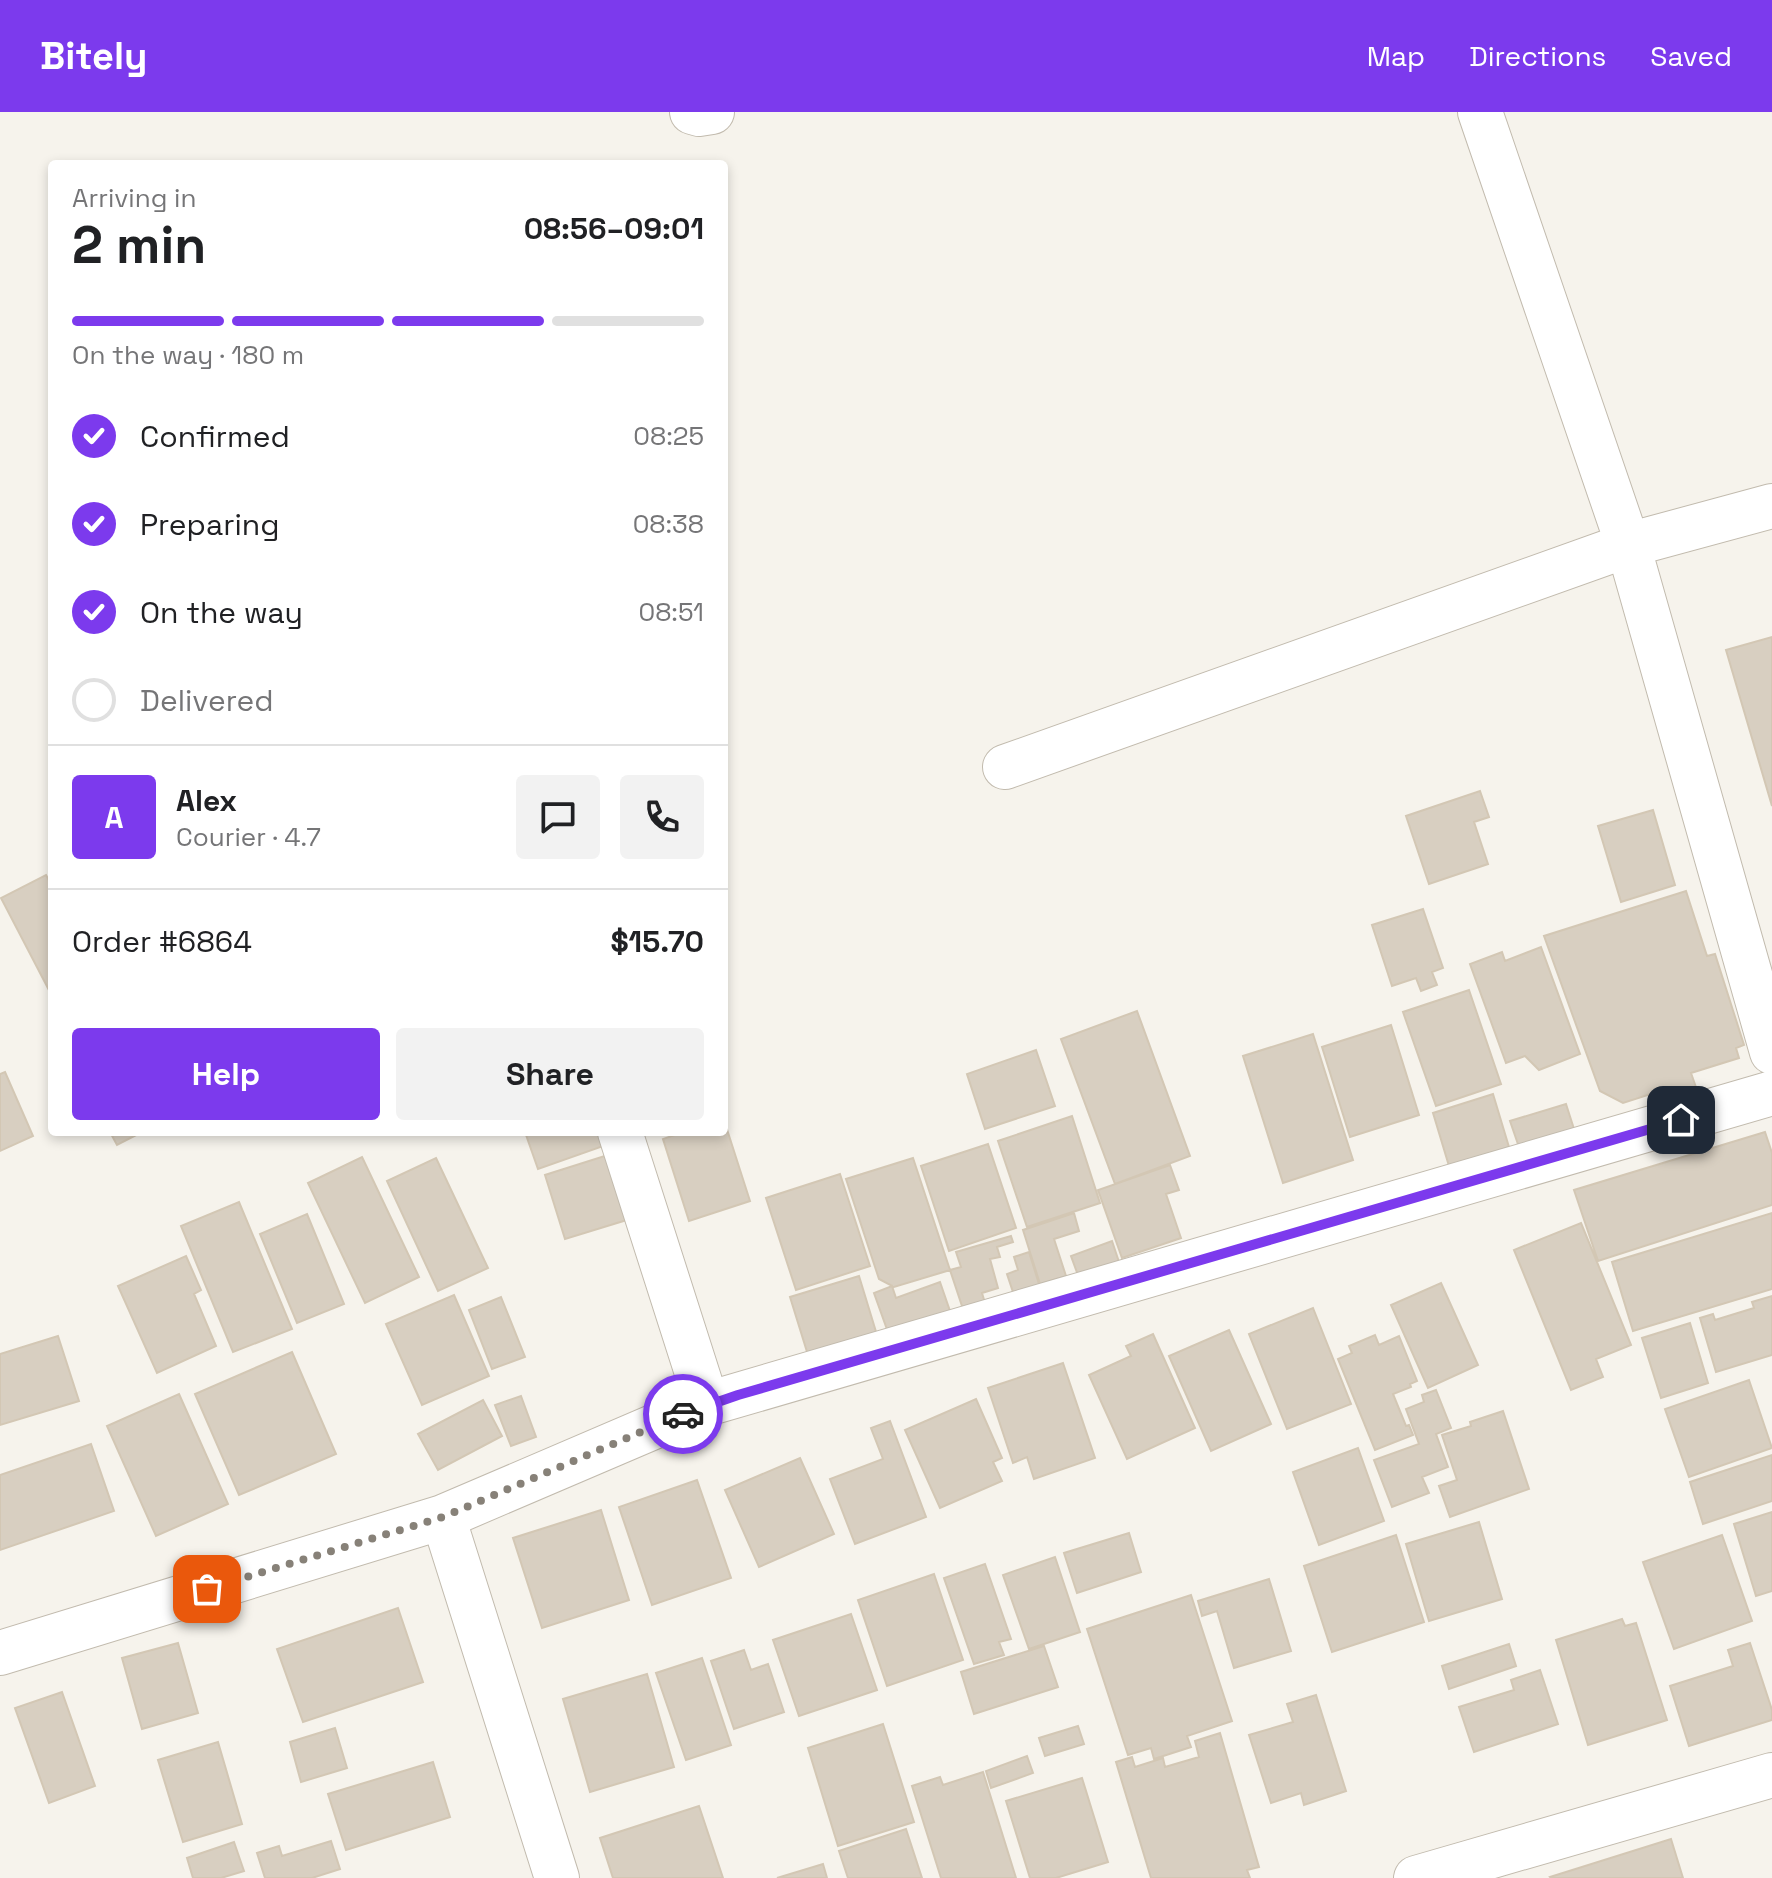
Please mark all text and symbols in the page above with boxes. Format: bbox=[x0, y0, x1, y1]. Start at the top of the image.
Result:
text: Bitely bbox=[40, 32, 147, 80]
text: Map bbox=[1367, 38, 1425, 74]
text: Directions bbox=[1469, 38, 1606, 74]
text: Saved bbox=[1650, 38, 1732, 74]
text: Arriving in bbox=[72, 181, 196, 215]
text: 08:56–09:01 bbox=[524, 209, 704, 248]
text: 2 min bbox=[72, 212, 206, 278]
text: On the way · 180 m bbox=[72, 338, 304, 372]
icon: check bbox=[72, 414, 116, 458]
text: Confirmed bbox=[140, 417, 290, 456]
text: 08:25 bbox=[633, 419, 704, 453]
icon: check bbox=[72, 502, 116, 546]
text: Preparing bbox=[140, 505, 279, 544]
text: 08:38 bbox=[633, 507, 704, 541]
icon: check bbox=[72, 590, 116, 634]
text: On the way bbox=[140, 593, 303, 632]
text: 08:51 bbox=[638, 595, 704, 629]
text: Delivered bbox=[140, 681, 274, 720]
button: chat bbox=[516, 775, 600, 859]
button: phone bbox=[620, 775, 704, 859]
text: Alex bbox=[176, 781, 237, 820]
text: A bbox=[104, 798, 124, 837]
text: Courier · 4.7 bbox=[176, 820, 321, 854]
text: Order #6864 bbox=[72, 922, 252, 961]
text: $15.70 bbox=[610, 922, 704, 961]
button: Help bbox=[72, 1028, 380, 1120]
button: Share bbox=[396, 1028, 704, 1120]
pin bbox=[1647, 1086, 1715, 1154]
icon: home bbox=[1659, 1098, 1703, 1142]
courier bbox=[643, 1374, 723, 1454]
icon: car bbox=[661, 1392, 705, 1436]
pin bbox=[173, 1555, 241, 1623]
icon: bag bbox=[185, 1567, 229, 1611]

